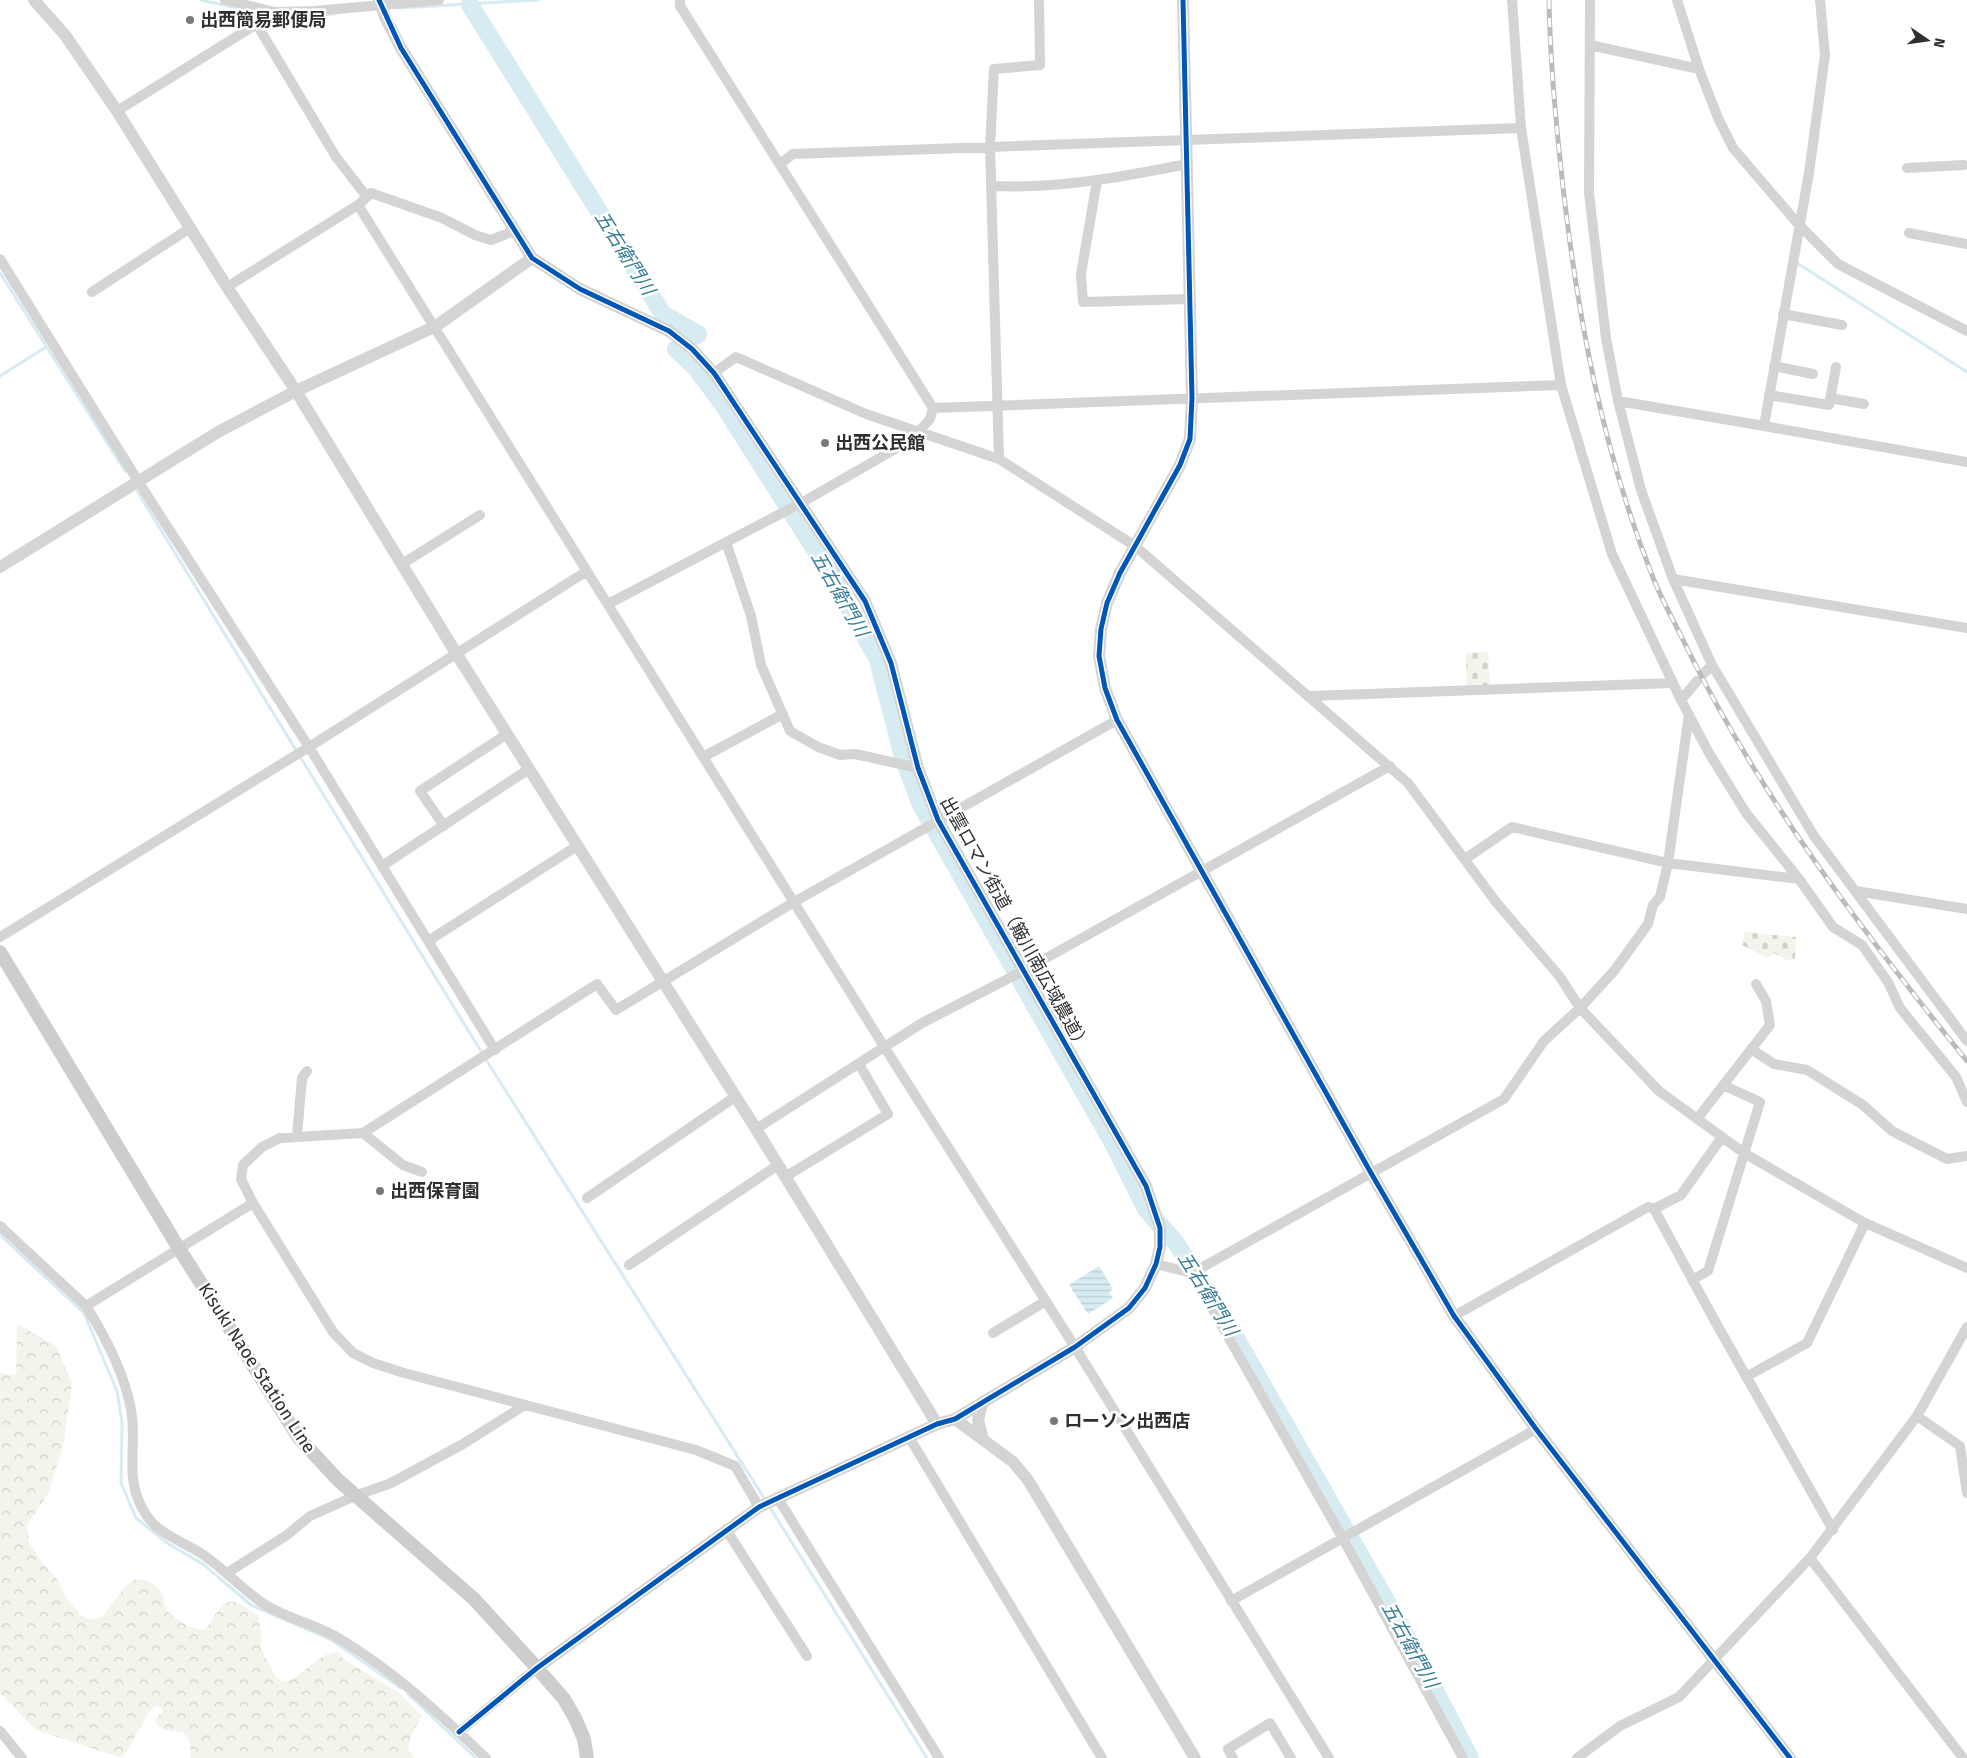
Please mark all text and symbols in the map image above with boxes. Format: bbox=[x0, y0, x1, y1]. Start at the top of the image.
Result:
place label: 出西簡易郵便局 bbox=[200, 9, 326, 31]
marker: 出西簡易郵便局 bbox=[184, 14, 196, 26]
north arrow bbox=[1902, 15, 1952, 65]
text: N bbox=[1930, 36, 1949, 49]
water label: 五右衛門川 bbox=[590, 207, 661, 301]
place label: 出西公民館 bbox=[835, 432, 925, 454]
marker: 出西公民館 bbox=[819, 437, 831, 449]
water label: 五右衛門川 bbox=[806, 547, 875, 643]
street label: 出雲ロマン街道（簸川南広域農道） bbox=[936, 793, 1094, 1055]
place label: 出西保育園 bbox=[390, 1180, 480, 1202]
marker: 出西保育園 bbox=[374, 1185, 386, 1197]
water label: 五右衛門川 bbox=[1173, 1248, 1244, 1342]
street label: Kisuki Naoe Station Line bbox=[194, 1279, 320, 1457]
place label: ローソン出西店 bbox=[1064, 1410, 1190, 1432]
marker: ローソン出西店 bbox=[1048, 1415, 1060, 1427]
water label: 五右衛門川 bbox=[1377, 1598, 1444, 1694]

